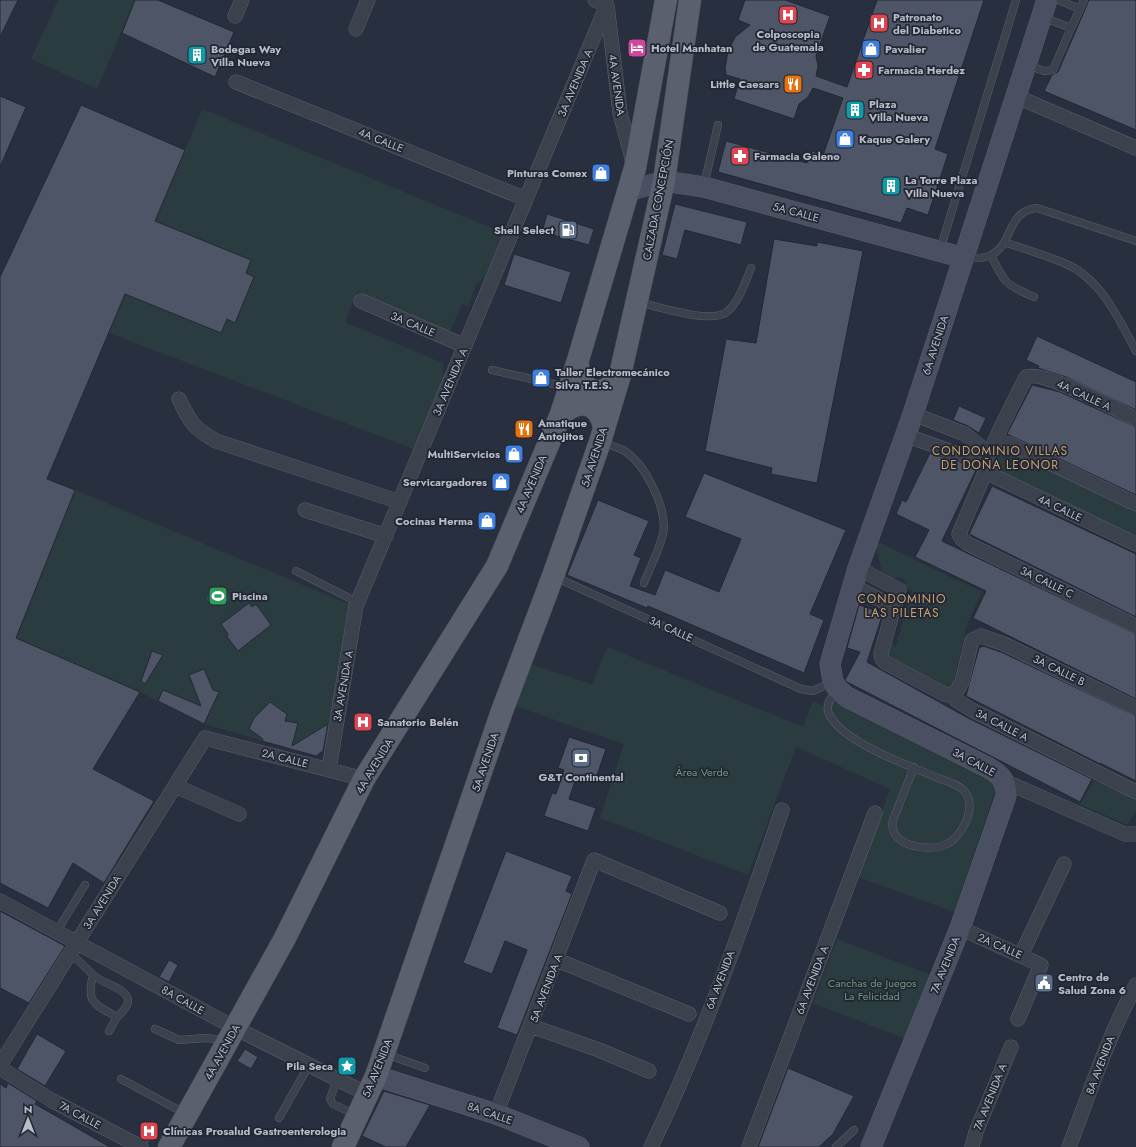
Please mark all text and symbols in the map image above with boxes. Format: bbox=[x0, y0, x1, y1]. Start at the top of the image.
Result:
hospital icon: Colposcopia de Guatemala bbox=[777, 4, 799, 26]
place label: Patronato del Diabetico bbox=[893, 9, 961, 38]
hospital icon: Patronato del Diabetico bbox=[868, 12, 890, 34]
place label: Colposcopia de Guatemala bbox=[752, 26, 824, 55]
hotel icon: Hotel Manhatan bbox=[626, 37, 648, 59]
shop icon: Pavalier bbox=[860, 38, 882, 60]
place label: Hotel Manhatan bbox=[651, 40, 732, 56]
place label: Bodegas Way Villa Nueva bbox=[210, 41, 281, 70]
place label: Pavalier bbox=[885, 41, 926, 57]
building icon: Bodegas Way Villa Nueva bbox=[186, 44, 208, 66]
street label: 3A AVENIDA A bbox=[554, 46, 597, 119]
street label: 4A AVENIDA bbox=[605, 53, 629, 118]
pharmacy icon: Farmacia Herdez bbox=[853, 59, 875, 81]
place label: Farmacia Herdez bbox=[878, 62, 965, 78]
restaurant icon: Little Caesars bbox=[782, 73, 804, 95]
place label: Little Caesars bbox=[710, 76, 779, 92]
place label: Plaza Villa Nueva bbox=[868, 96, 928, 125]
building icon: Plaza Villa Nueva bbox=[844, 99, 866, 121]
street label: 4A CALLE bbox=[356, 124, 406, 156]
shop icon: Kaque Galery bbox=[834, 128, 856, 150]
place label: Kaque Galery bbox=[859, 131, 930, 147]
street label: CALZADA CONCEPCIÓN bbox=[638, 138, 678, 262]
pharmacy icon: Farmacia Galeno bbox=[729, 145, 751, 167]
place label: Farmacia Galeno bbox=[754, 148, 840, 164]
shop icon: Pinturas Comex bbox=[590, 162, 612, 184]
place label: Pinturas Comex bbox=[507, 165, 587, 181]
place label: La Torre Plaza Villa Nueva bbox=[904, 172, 978, 201]
building icon: La Torre Plaza Villa Nueva bbox=[880, 175, 902, 197]
street label: 5A CALLE bbox=[771, 198, 821, 226]
fuel station icon: Shell Select bbox=[557, 219, 579, 241]
place label: Shell Select bbox=[494, 222, 554, 238]
street label: 3A CALLE bbox=[388, 307, 438, 341]
street label: 6A AVENIDA bbox=[918, 312, 952, 377]
street label: 3A AVENIDA A bbox=[429, 345, 472, 418]
place label: Taller Electromecánico Silva T.E.S. bbox=[555, 364, 670, 393]
shop icon: Taller Electromecánico Silva T.E.S. bbox=[530, 367, 552, 389]
street label: 4A CALLE A bbox=[1054, 375, 1114, 415]
place label: Amatique Antojitos bbox=[537, 415, 587, 444]
restaurant icon: Amatique Antojitos bbox=[513, 418, 535, 440]
street label: 5A AVENIDA bbox=[577, 424, 611, 489]
district label: CONDOMINIO VILLAS DE DOÑA LEONOR bbox=[932, 442, 1068, 474]
shop icon: MultiServicios bbox=[503, 443, 525, 465]
place label: MultiServicios bbox=[428, 446, 500, 462]
street label: 4A AVENIDA bbox=[512, 452, 551, 516]
shop icon: Servicargadores bbox=[490, 471, 512, 493]
place label: Servicargadores bbox=[403, 474, 487, 490]
street label: 4A CALLE bbox=[1035, 490, 1085, 526]
shop icon: Cocinas Herma bbox=[476, 510, 498, 532]
place label: Cocinas Herma bbox=[395, 513, 473, 529]
street label: 3A CALLE C bbox=[1018, 562, 1076, 602]
sports icon: Piscina bbox=[207, 585, 229, 607]
place label: Piscina bbox=[232, 588, 268, 604]
district label: CONDOMINIO LAS PILETAS bbox=[857, 590, 947, 622]
street label: 3A CALLE bbox=[646, 612, 696, 646]
street label: 3A AVENIDA A bbox=[329, 648, 357, 723]
street label: 3A CALLE B bbox=[1030, 650, 1088, 690]
street label: 3A CALLE A bbox=[973, 705, 1032, 746]
hospital icon: Sanatorio Belén bbox=[352, 711, 374, 733]
place label: Sanatorio Belén bbox=[377, 714, 459, 730]
street label: 5A AVENIDA bbox=[467, 729, 503, 794]
street label: 4A AVENIDA bbox=[351, 735, 397, 797]
street label: 3A CALLE bbox=[950, 744, 998, 780]
street label: 2A CALLE bbox=[260, 745, 310, 771]
bank icon: G&T Continental bbox=[570, 747, 592, 769]
park label: Área Verde bbox=[676, 764, 729, 780]
place label: G&T Continental bbox=[538, 769, 624, 785]
street label: 3A AVENIDA bbox=[79, 871, 125, 932]
street label: 2A CALLE bbox=[975, 929, 1025, 963]
street label: 7A AVENIDA bbox=[926, 933, 964, 996]
street label: 6A AVENIDA A bbox=[792, 943, 833, 1017]
street label: 6A AVENIDA bbox=[701, 948, 739, 1012]
street label: 5A AVENIDA A bbox=[526, 951, 567, 1025]
place label: Centro de Salud Zona 6 bbox=[1058, 969, 1126, 998]
public building icon: Centro de Salud Zona 6 bbox=[1033, 972, 1055, 994]
park label: Canchas de Juegos La Felicidad bbox=[828, 975, 917, 1004]
street label: 8A CALLE bbox=[159, 982, 207, 1018]
street label: 4A AVENIDA bbox=[200, 1020, 244, 1083]
street label: 8A AVENIDA bbox=[1082, 1033, 1119, 1097]
street label: 5A AVENIDA bbox=[358, 1036, 396, 1100]
place icon: Pila Seca bbox=[336, 1055, 358, 1077]
place label: Pila Seca bbox=[286, 1058, 333, 1074]
street label: 7A AVENIDA A bbox=[969, 1060, 1011, 1133]
street label: 7A CALLE bbox=[56, 1097, 104, 1133]
street label: 8A CALLE bbox=[465, 1098, 515, 1128]
north arrow bbox=[8, 1099, 48, 1139]
text: N bbox=[24, 1101, 32, 1117]
hospital icon: Clínicas Prosalud Gastroenterologia bbox=[138, 1120, 160, 1142]
place label: Clínicas Prosalud Gastroenterologia bbox=[163, 1123, 346, 1139]

